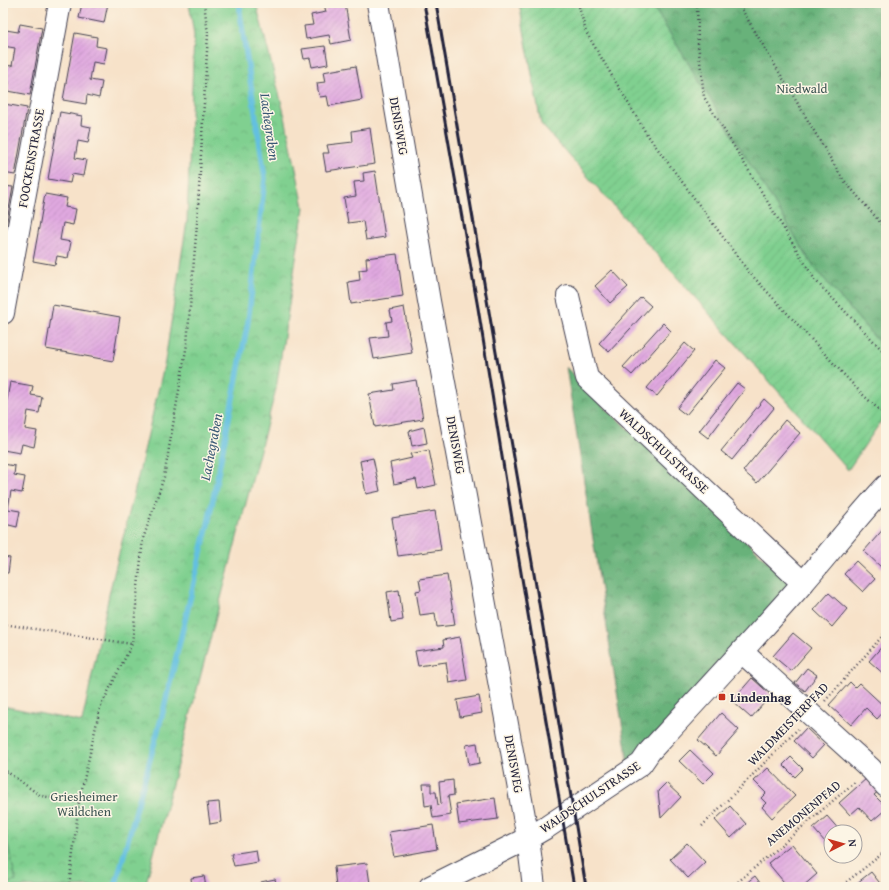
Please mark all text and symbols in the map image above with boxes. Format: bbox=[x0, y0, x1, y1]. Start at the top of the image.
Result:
park label: Niedwald bbox=[777, 79, 828, 98]
water label: Lachegraben bbox=[255, 91, 285, 162]
street label: DENISWEG bbox=[385, 95, 414, 157]
street label: FOOCKENSTRASSE bbox=[13, 107, 49, 209]
street label: WALDSCHULSTRASSE bbox=[615, 404, 714, 498]
water label: Lachegraben bbox=[195, 412, 227, 483]
street label: DENISWEG bbox=[442, 414, 471, 476]
street label: WALDMEISTERPFAD bbox=[743, 678, 833, 770]
place label: Lindenhag bbox=[730, 688, 791, 707]
marker: Lindenhag bbox=[717, 692, 727, 702]
street label: DENISWEG bbox=[500, 733, 529, 795]
street label: WALDSCHULSTRASSE bbox=[536, 756, 644, 838]
street label: ANEMONENPFAD bbox=[761, 776, 845, 850]
park label: Griesheimer Wäldchen bbox=[50, 787, 118, 821]
north arrow bbox=[823, 824, 863, 864]
text: N bbox=[845, 838, 861, 848]

